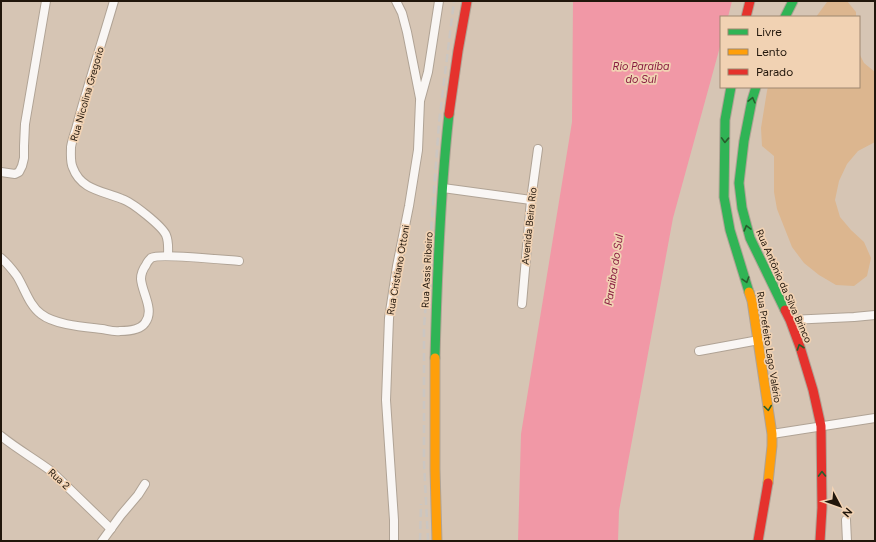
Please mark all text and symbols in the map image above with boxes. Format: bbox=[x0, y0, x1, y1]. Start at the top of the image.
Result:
legend bbox=[720, 16, 860, 88]
text: Livre bbox=[756, 25, 782, 39]
street label: Rua Nicolina Gregorio bbox=[67, 45, 107, 143]
text: Lento bbox=[756, 45, 787, 59]
water label: Rio Paraíba do Sul bbox=[613, 60, 670, 86]
text: Parado bbox=[756, 65, 793, 79]
one-way arrow bbox=[748, 97, 756, 103]
one-way arrow bbox=[721, 137, 729, 143]
street label: Avenida Beira Rio bbox=[518, 186, 540, 265]
street label: Rua Cristiano Ottoni bbox=[384, 224, 412, 316]
one-way arrow bbox=[744, 225, 752, 231]
street label: Rua Antônio da Silva Brinco bbox=[753, 227, 815, 345]
street label: Rua Assis Ribeiro bbox=[419, 231, 435, 308]
water label: Paraiba do Sul bbox=[602, 233, 626, 307]
one-way arrow bbox=[741, 277, 750, 284]
street label: Rua Prefeito Lago Valério bbox=[754, 290, 784, 404]
one-way arrow bbox=[796, 344, 804, 351]
one-way arrow bbox=[763, 405, 772, 411]
street label: Rua 2 bbox=[45, 466, 73, 492]
one-way arrow bbox=[818, 471, 826, 477]
north arrow bbox=[820, 486, 860, 526]
text: N bbox=[839, 505, 855, 520]

